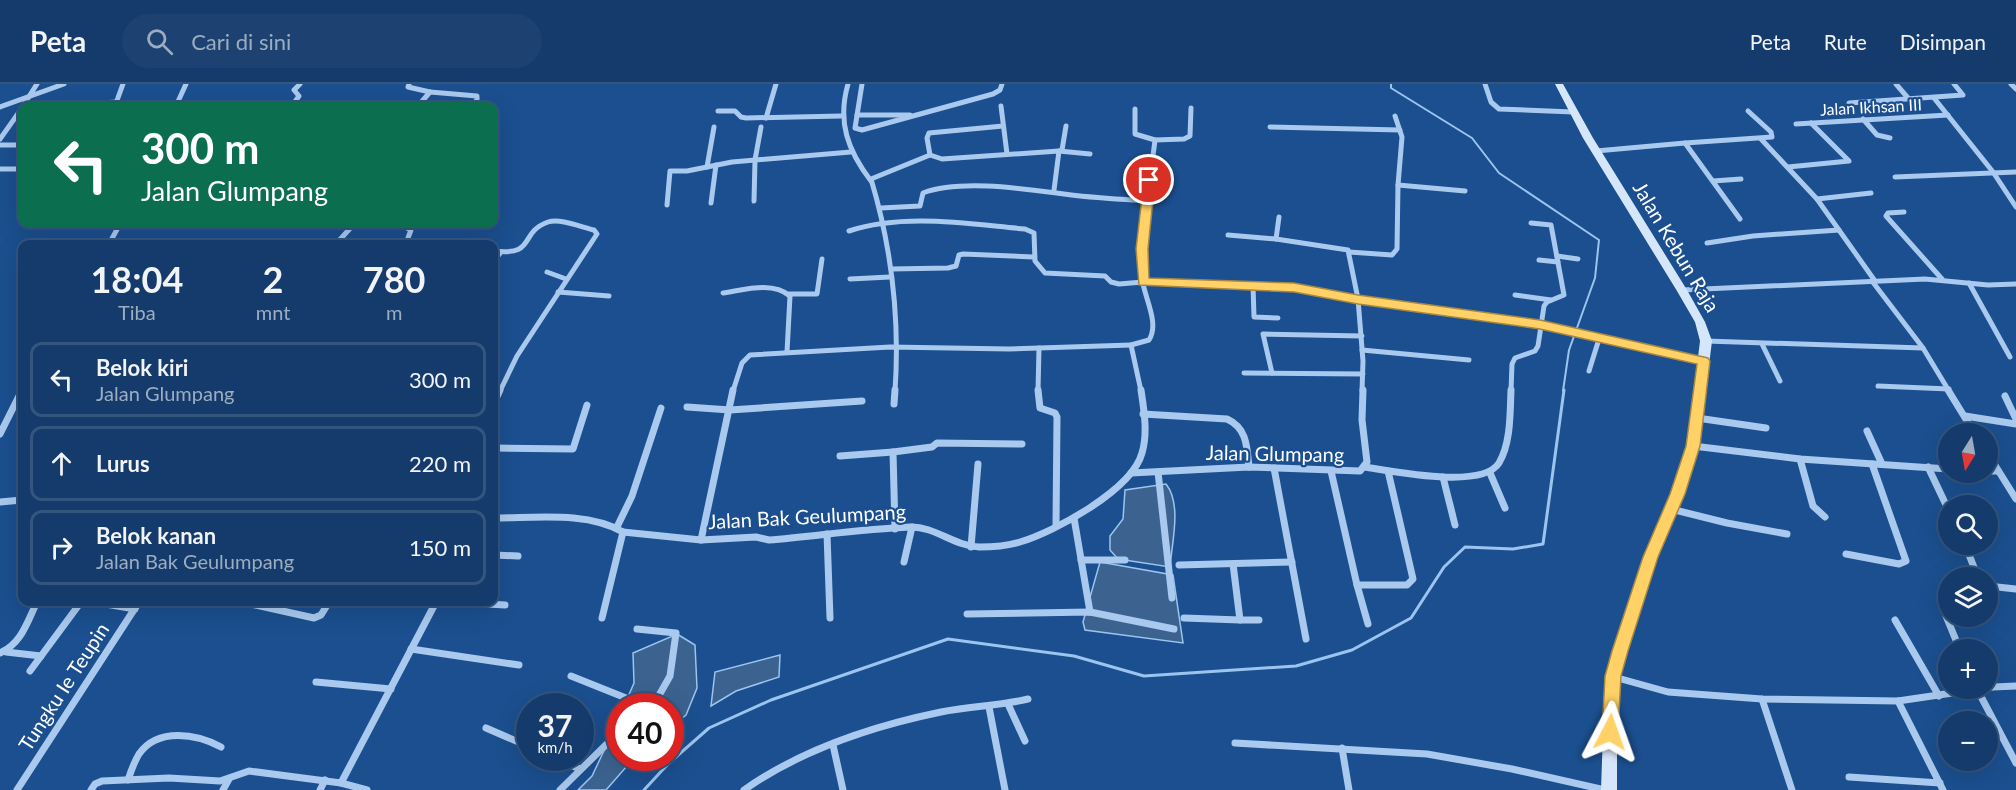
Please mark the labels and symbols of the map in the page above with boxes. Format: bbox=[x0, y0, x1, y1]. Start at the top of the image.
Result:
street label: Jalan Ikhsan III bbox=[1820, 94, 1922, 119]
pin bbox=[1123, 154, 1174, 205]
street label: Jalan Kebun Raja bbox=[1629, 177, 1725, 316]
north arrow bbox=[1938, 423, 1998, 483]
street label: Jalan Glumpang bbox=[1206, 440, 1344, 466]
street label: Jalan Bak Geulumpang bbox=[707, 499, 907, 533]
street label: Tungku Ie Teupin bbox=[13, 618, 113, 755]
speed limit sign: 40 bbox=[606, 693, 684, 771]
position arrow bbox=[1578, 700, 1642, 764]

